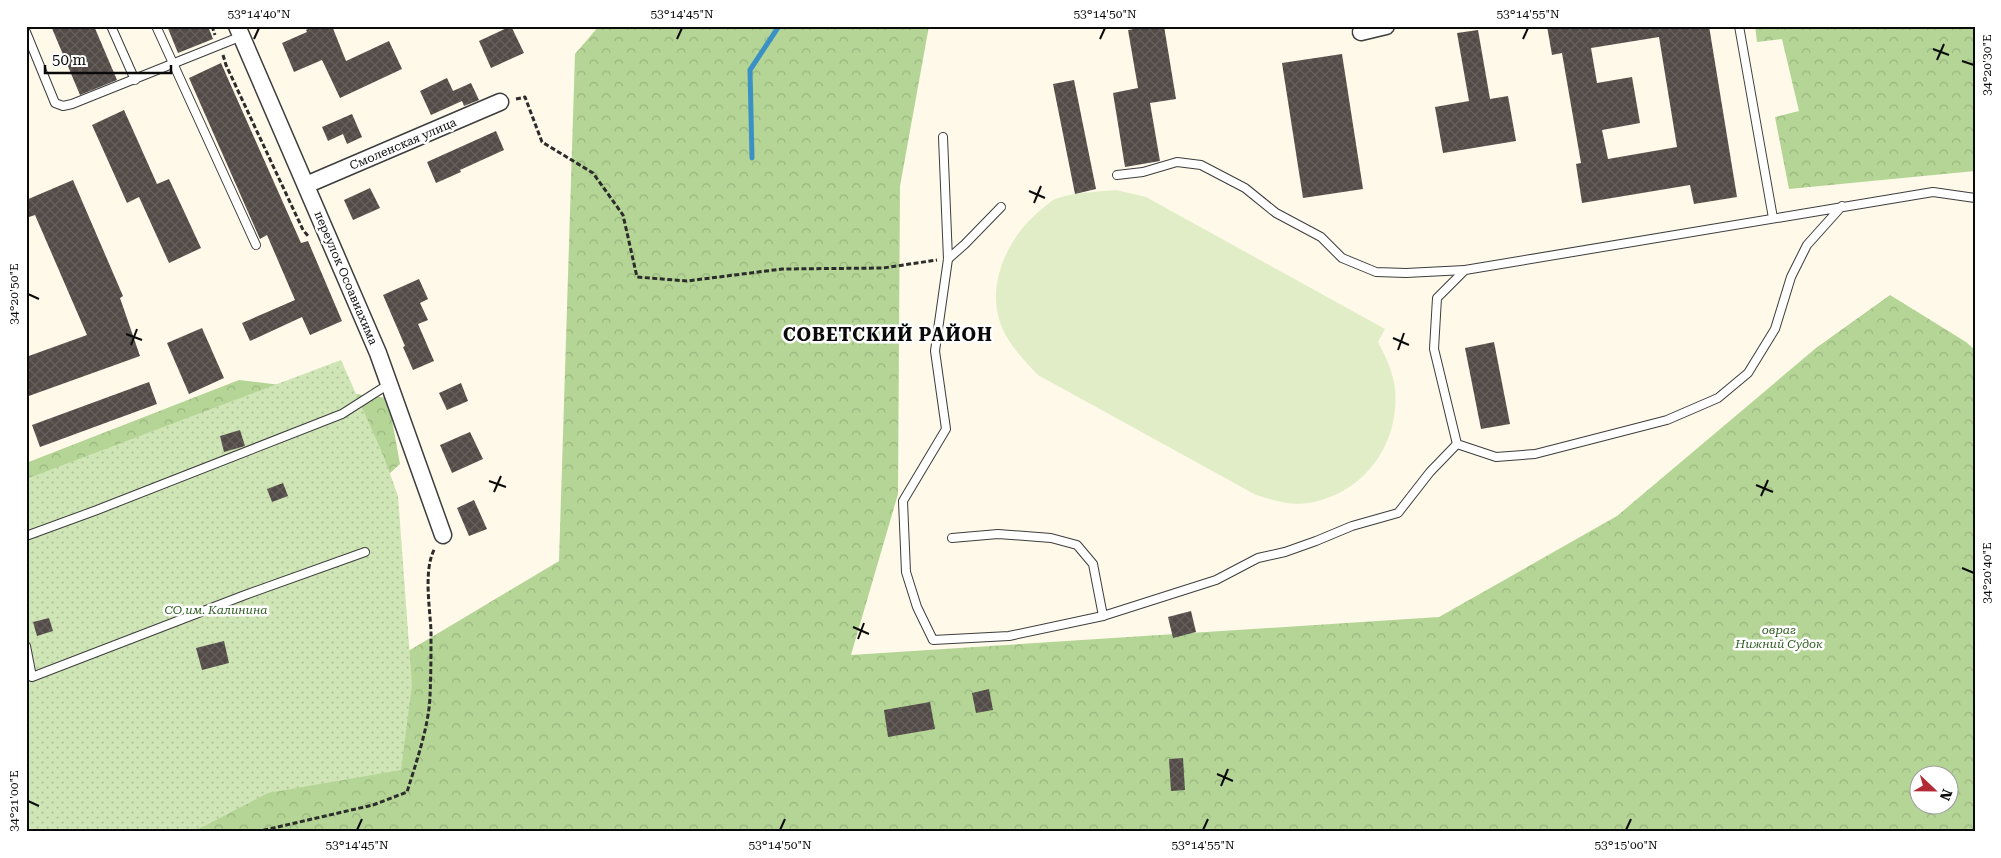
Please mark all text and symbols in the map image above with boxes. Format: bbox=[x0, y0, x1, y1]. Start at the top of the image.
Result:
text: 53°14'40"N bbox=[227, 7, 291, 21]
text: 53°14'45"N bbox=[650, 7, 714, 21]
text: 53°14'50"N bbox=[1073, 7, 1137, 21]
text: 53°14'55"N bbox=[1496, 7, 1560, 21]
text: 34°20'30"E bbox=[1980, 34, 1994, 96]
scale bar bbox=[45, 42, 171, 74]
text: 50 m bbox=[52, 51, 87, 69]
street label: Смоленская улица bbox=[348, 115, 459, 173]
street label: переулок Осоавиахима bbox=[311, 209, 381, 347]
text: 34°20'50"E bbox=[7, 263, 21, 325]
district label: СОВЕТСКИЙ РАЙОН bbox=[783, 323, 993, 345]
text: 34°20'40"E bbox=[1980, 542, 1994, 604]
park label: СО им. Калинина bbox=[164, 603, 268, 617]
park label: овраг Нижний Судок bbox=[1734, 623, 1823, 651]
north arrow bbox=[1908, 766, 1958, 816]
text: 34°21'00"E bbox=[7, 770, 21, 832]
text: N bbox=[1937, 787, 1955, 803]
text: 53°14'45"N bbox=[325, 838, 389, 852]
text: 53°14'50"N bbox=[748, 838, 812, 852]
text: 53°14'55"N bbox=[1171, 838, 1235, 852]
text: 53°15'00"N bbox=[1594, 838, 1658, 852]

